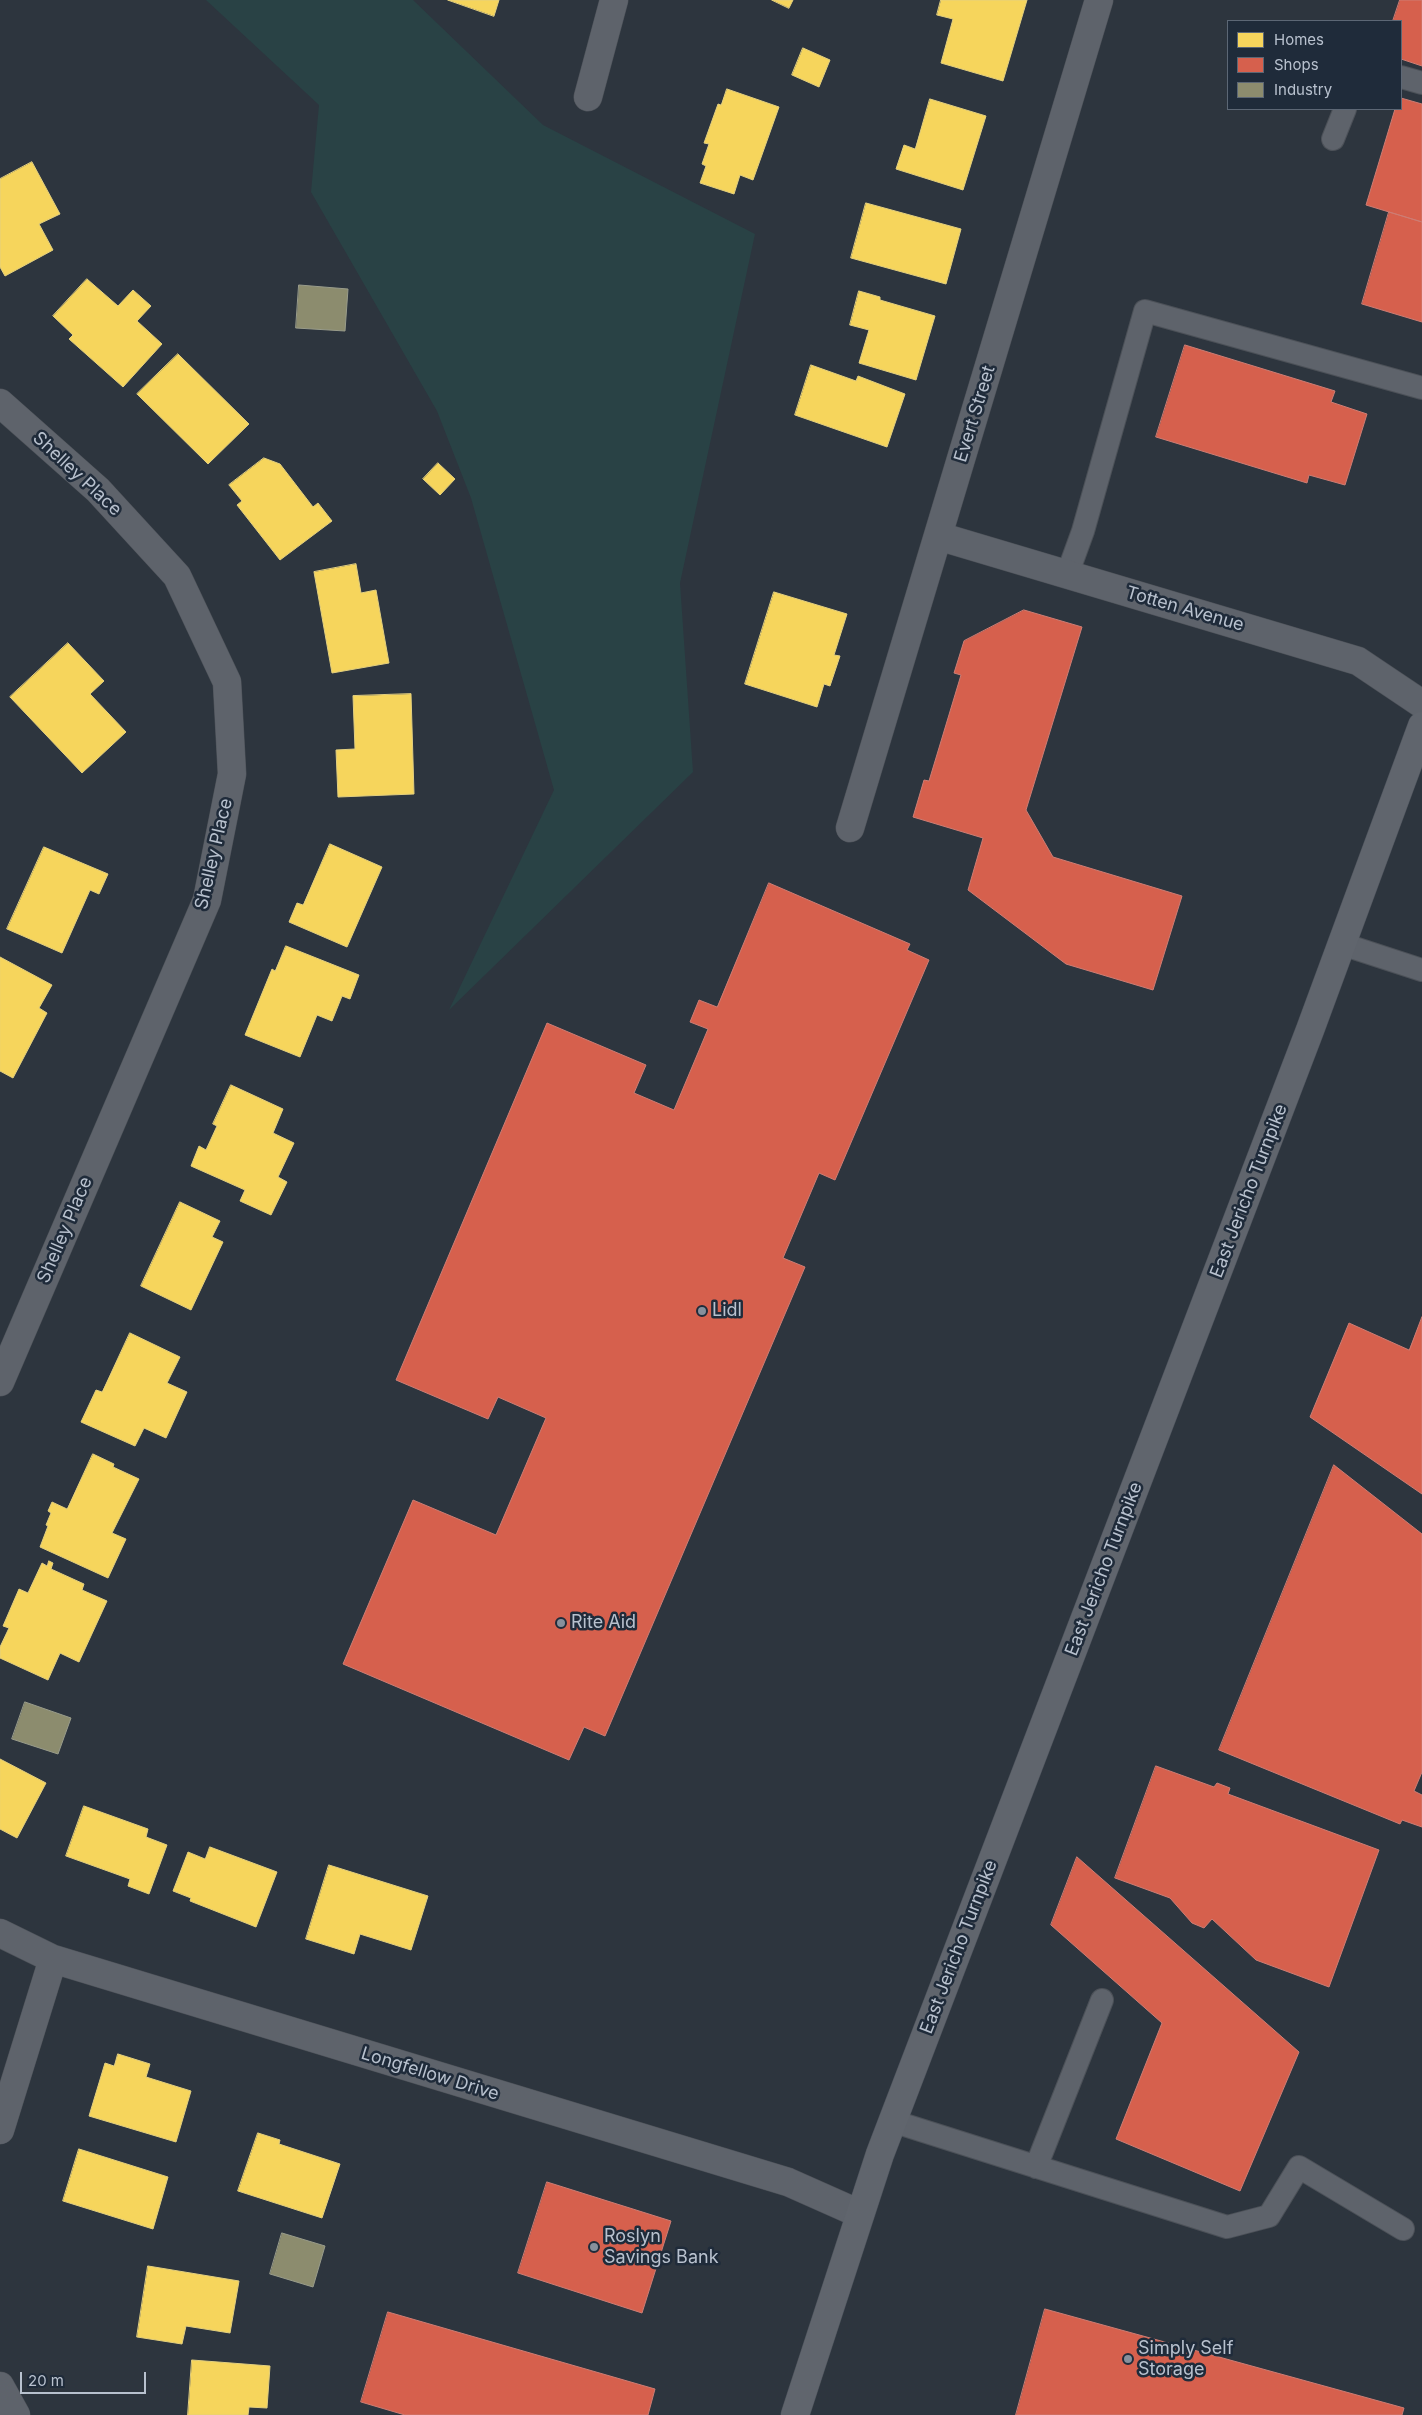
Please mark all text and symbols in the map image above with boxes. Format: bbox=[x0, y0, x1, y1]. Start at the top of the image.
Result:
legend bbox=[1227, 20, 1402, 110]
text: Homes bbox=[1274, 30, 1324, 49]
text: Shops bbox=[1274, 55, 1319, 74]
text: Industry bbox=[1274, 80, 1332, 99]
street label: Evert Street bbox=[950, 363, 1000, 465]
street label: Shelley Place bbox=[28, 427, 126, 521]
street label: Totten Avenue bbox=[1124, 582, 1246, 636]
street label: Shelley Place bbox=[191, 796, 237, 912]
street label: East Jericho Turnpike bbox=[1206, 1101, 1292, 1281]
street label: Shelley Place bbox=[33, 1174, 97, 1286]
place label: Lidl bbox=[712, 1300, 742, 1322]
marker: Lidl bbox=[696, 1305, 708, 1317]
street label: East Jericho Turnpike bbox=[1061, 1479, 1147, 1659]
place label: Rite Aid bbox=[571, 1612, 636, 1634]
marker: Rite Aid bbox=[555, 1617, 567, 1629]
street label: East Jericho Turnpike bbox=[916, 1857, 1002, 2037]
street label: Longfellow Drive bbox=[359, 2043, 501, 2105]
place label: Roslyn Savings Bank bbox=[604, 2226, 719, 2268]
marker: Roslyn Savings Bank bbox=[588, 2241, 600, 2253]
place label: Simply Self Storage bbox=[1138, 2338, 1233, 2380]
marker: Simply Self Storage bbox=[1122, 2353, 1134, 2365]
scale bar bbox=[22, 2362, 149, 2394]
text: 20 m bbox=[28, 2371, 64, 2390]

